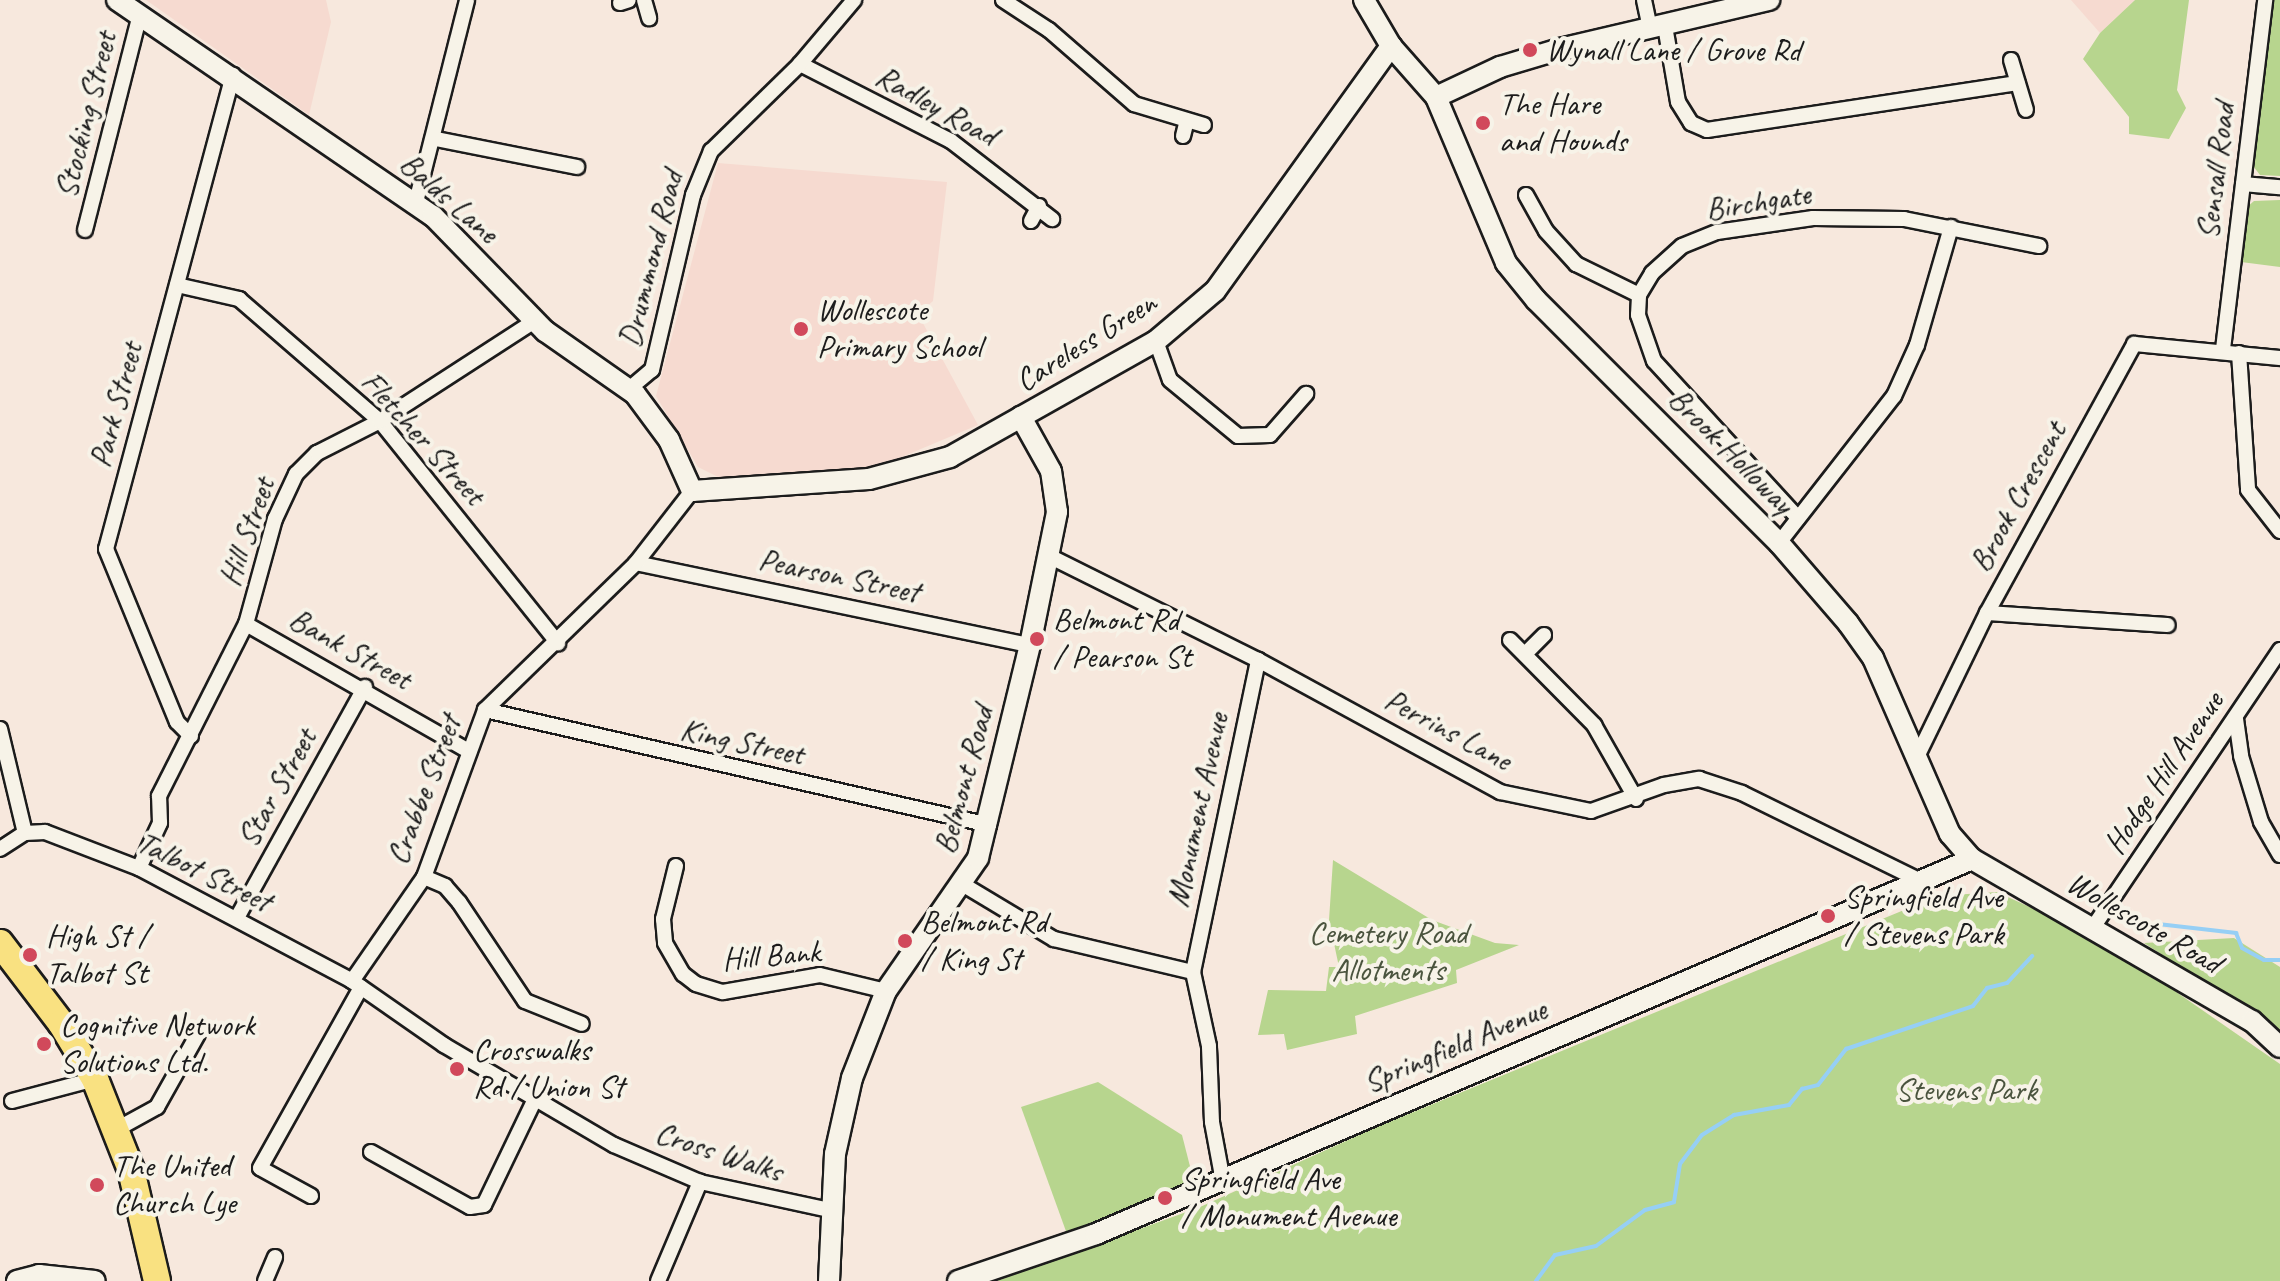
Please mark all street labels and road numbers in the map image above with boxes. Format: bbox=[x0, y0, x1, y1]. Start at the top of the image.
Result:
street label: Stocking Street bbox=[47, 28, 125, 202]
street label: Radley Road bbox=[869, 57, 1003, 155]
street label: Sensall Road bbox=[2189, 101, 2243, 241]
street label: Balds Lane bbox=[391, 144, 507, 252]
street label: Drummond Road bbox=[611, 167, 691, 351]
street label: Birchgate bbox=[1703, 175, 1813, 229]
street label: Careless Green bbox=[1009, 284, 1163, 400]
street label: Park Street bbox=[81, 338, 151, 472]
street label: Fletcher Street bbox=[353, 363, 493, 513]
street label: Brook Holloway bbox=[1660, 380, 1802, 522]
street label: Brook Crescent bbox=[1961, 415, 2075, 579]
street label: Hill Street bbox=[211, 473, 283, 591]
street label: Pearson Street bbox=[755, 540, 923, 612]
street label: Bank Street bbox=[282, 600, 418, 698]
street label: Perrins Lane bbox=[1378, 680, 1518, 780]
street label: Hodge Hill Avenue bbox=[2096, 684, 2232, 862]
street label: Belmont Road bbox=[926, 703, 1002, 857]
street label: Crabbe Street bbox=[378, 710, 470, 870]
street label: King Street bbox=[677, 710, 807, 774]
street label: Monument Avenue bbox=[1159, 710, 1237, 910]
street label: Star Street bbox=[229, 722, 325, 854]
street label: Talbot Street bbox=[131, 823, 277, 921]
street label: Wollescote Road bbox=[2060, 864, 2228, 982]
street label: Hill Bank bbox=[720, 933, 822, 979]
street label: Springfield Avenue bbox=[1358, 990, 1552, 1102]
street label: Cross Walks bbox=[650, 1113, 788, 1191]

